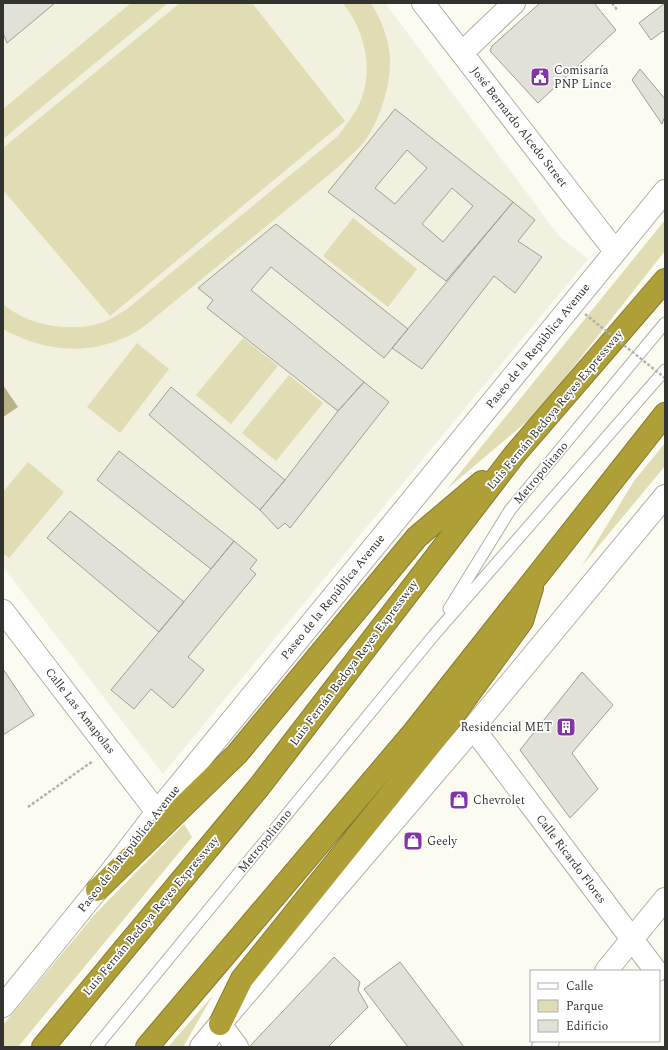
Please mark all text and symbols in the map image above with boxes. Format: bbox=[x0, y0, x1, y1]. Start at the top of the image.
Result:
place label: Comisaría PNP Lince bbox=[554, 61, 612, 94]
street label: José Bernardo Alcedo Street bbox=[466, 62, 572, 192]
public building icon: Comisaría PNP Lince bbox=[529, 66, 551, 88]
street label: Paseo de la República Avenue bbox=[481, 279, 595, 413]
street label: Luis Fernán Bedoya Reyes Expressway bbox=[482, 325, 629, 494]
street label: Metropolitano bbox=[509, 437, 573, 509]
street label: Paseo de la República Avenue bbox=[276, 530, 390, 664]
street label: Luis Fernán Bedoya Reyes Expressway bbox=[285, 575, 424, 750]
street label: Calle Las Amapolas bbox=[40, 664, 120, 758]
building icon: Residencial MET bbox=[555, 716, 577, 738]
place label: Residencial MET bbox=[461, 718, 552, 737]
street label: Paseo de la República Avenue bbox=[73, 781, 185, 917]
shop icon: Chevrolet bbox=[448, 789, 470, 811]
place label: Chevrolet bbox=[473, 791, 525, 810]
street label: Metropolitano bbox=[233, 805, 297, 877]
street label: Calle Ricardo Flores bbox=[531, 810, 611, 908]
shop icon: Geely bbox=[402, 830, 424, 852]
street label: Luis Fernán Bedoya Reyes Expressway bbox=[78, 831, 225, 1000]
place label: Geely bbox=[427, 832, 458, 851]
legend bbox=[530, 970, 660, 1042]
text: Calle bbox=[566, 977, 594, 996]
text: Parque bbox=[566, 997, 603, 1016]
text: Edificio bbox=[566, 1017, 608, 1036]

